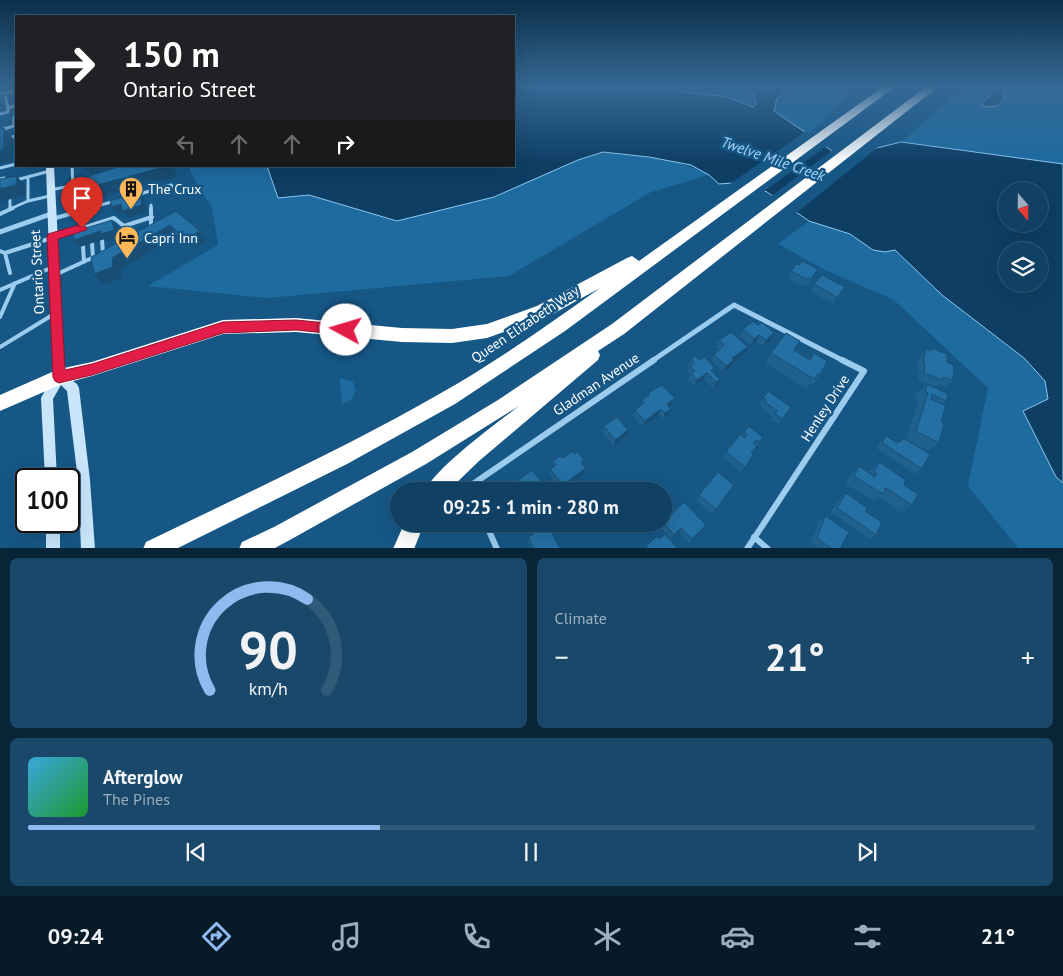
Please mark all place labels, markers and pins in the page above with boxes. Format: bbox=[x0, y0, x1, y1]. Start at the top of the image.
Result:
building icon: The Crux bbox=[118, 176, 144, 210]
pin bbox=[61, 177, 103, 228]
place label: The Crux bbox=[148, 180, 202, 198]
hotel icon: Capri Inn bbox=[114, 225, 140, 259]
place label: Capri Inn bbox=[144, 229, 198, 247]

